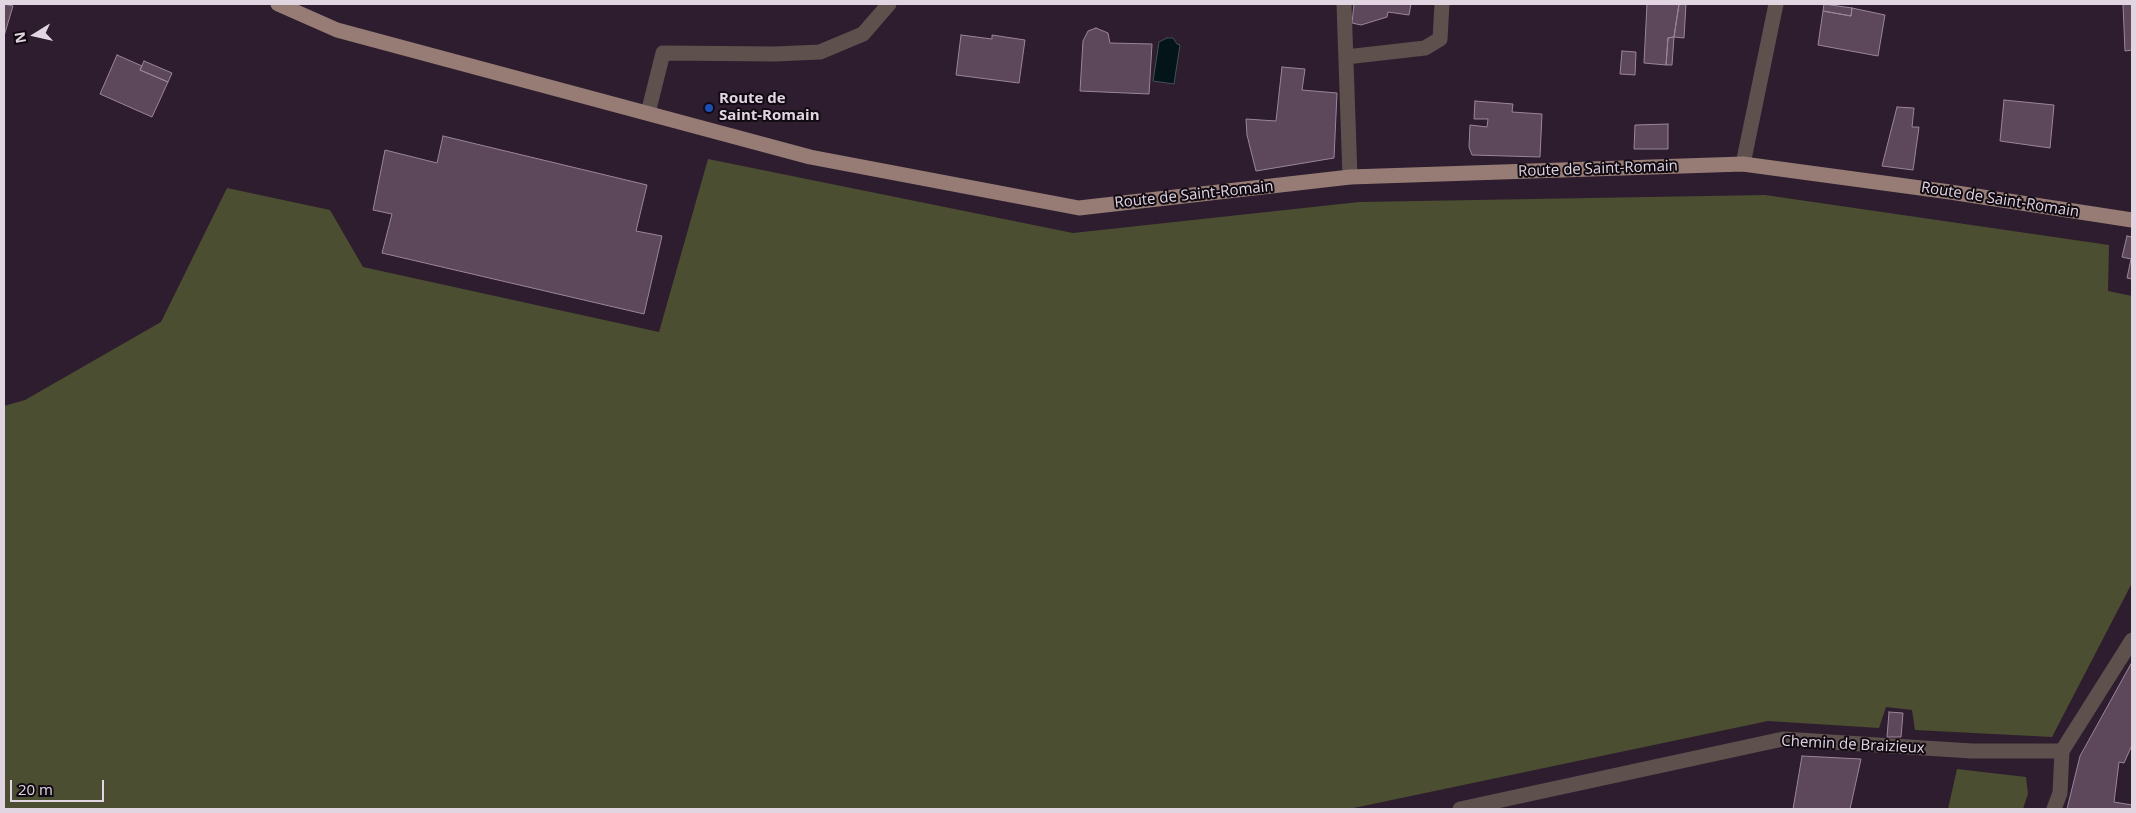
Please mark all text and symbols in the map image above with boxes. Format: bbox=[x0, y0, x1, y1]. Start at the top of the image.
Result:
north arrow bbox=[10, 10, 60, 60]
text: N bbox=[9, 30, 30, 45]
place label: Route de Saint-Romain bbox=[719, 90, 820, 125]
marker: Route de Saint-Romain bbox=[703, 102, 715, 114]
street label: Route de Saint-Romain bbox=[1518, 157, 1678, 181]
street label: Route de Saint-Romain bbox=[1114, 178, 1274, 212]
street label: Route de Saint-Romain bbox=[1920, 179, 2080, 221]
street label: Chemin de Braizieux bbox=[1781, 732, 1925, 758]
scale bar bbox=[12, 770, 106, 802]
text: 20 m bbox=[18, 779, 53, 799]

